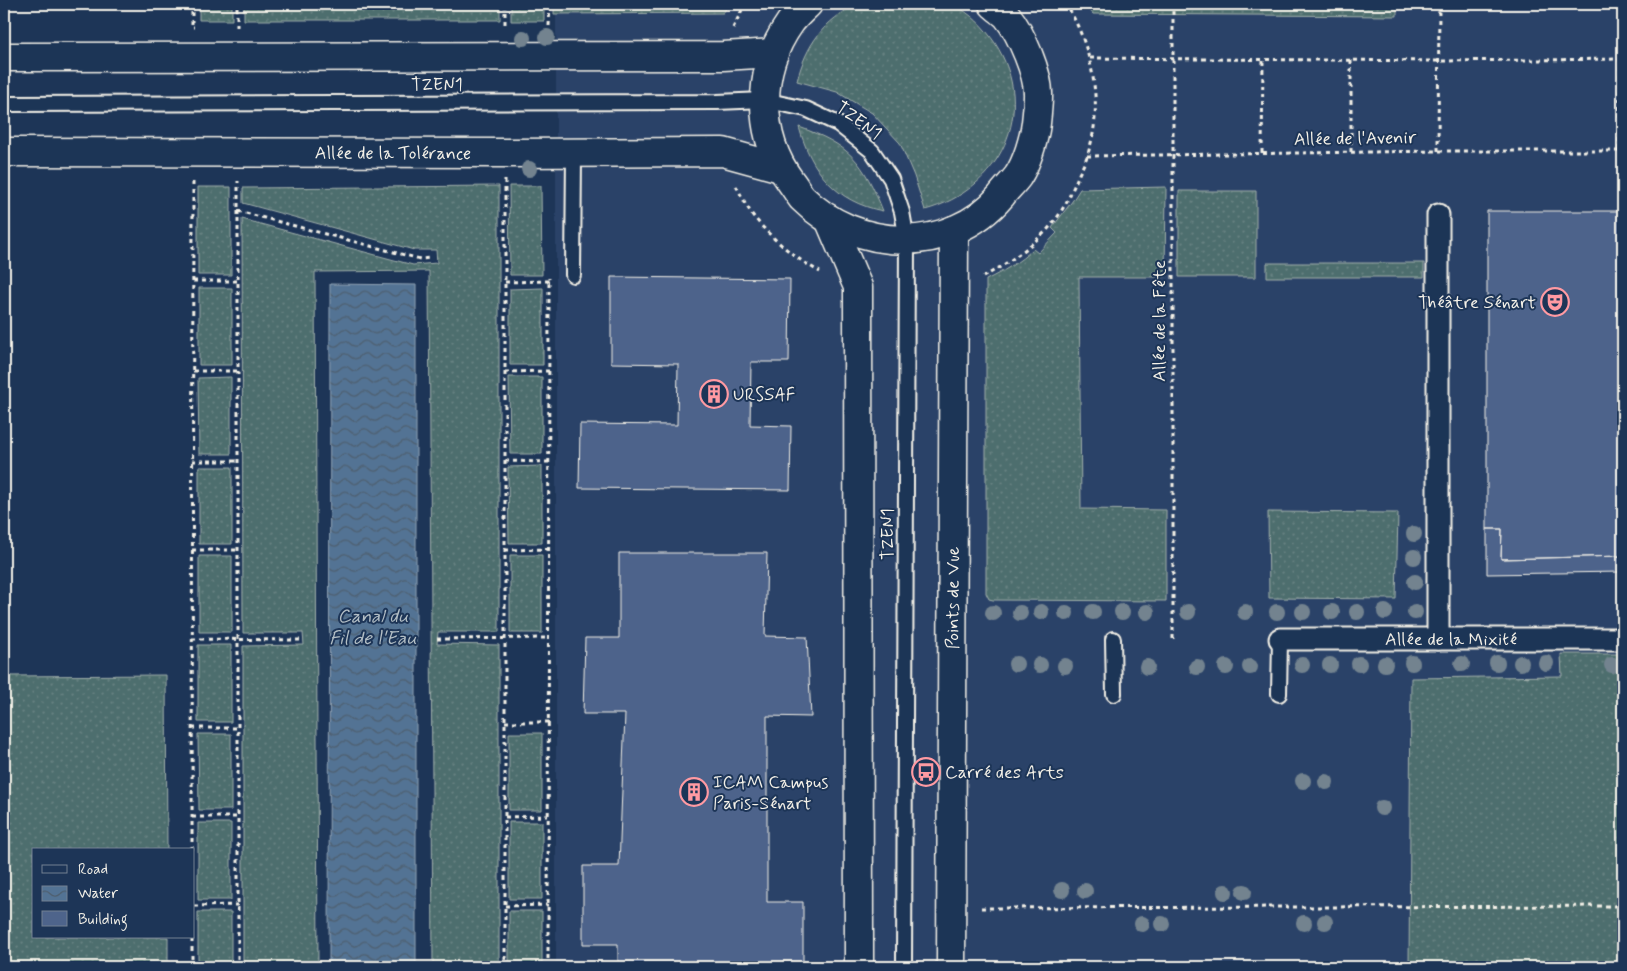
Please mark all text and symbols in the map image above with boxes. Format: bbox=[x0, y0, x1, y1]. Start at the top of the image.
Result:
street label: TZEN1 bbox=[411, 73, 463, 97]
street label: TZEN1 bbox=[830, 96, 886, 146]
street label: Allée de l'Avenir bbox=[1294, 126, 1417, 152]
street label: Allée de la Tolérance bbox=[315, 142, 471, 166]
street label: Allée de la Fête bbox=[1148, 260, 1172, 382]
theatre icon: Théâtre Sénart bbox=[1540, 287, 1570, 317]
place label: Théâtre Sénart bbox=[1418, 291, 1536, 315]
building icon: URSSAF bbox=[699, 379, 729, 409]
place label: URSSAF bbox=[733, 383, 795, 407]
street label: TZEN1 bbox=[876, 508, 900, 560]
street label: Points de Vue bbox=[941, 547, 966, 649]
water label: Canal du Fil de l'Eau bbox=[329, 604, 417, 651]
street label: Allée de la Mixité bbox=[1385, 628, 1517, 652]
bus stop icon: Carré des Arts bbox=[911, 757, 941, 787]
place label: Carré des Arts bbox=[945, 761, 1064, 785]
place label: ICAM Campus Paris-Sénart bbox=[713, 771, 828, 816]
building icon: ICAM Campus Paris-Sénart bbox=[679, 777, 709, 807]
legend bbox=[32, 848, 195, 938]
text: Road bbox=[78, 860, 108, 880]
text: Water bbox=[78, 884, 118, 904]
text: Building bbox=[78, 910, 128, 931]

